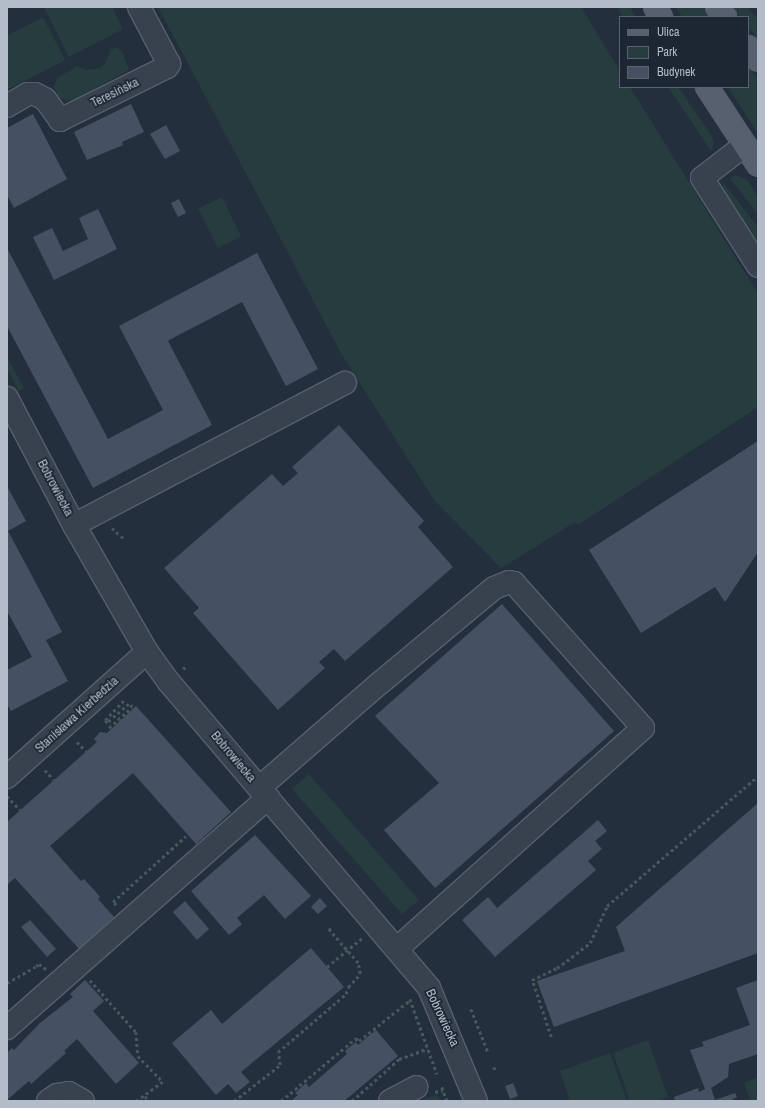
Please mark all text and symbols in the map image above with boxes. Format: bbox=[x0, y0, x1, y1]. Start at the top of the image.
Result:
legend bbox=[619, 16, 749, 88]
text: Ulica bbox=[657, 24, 679, 40]
text: Park bbox=[657, 44, 677, 60]
text: Budynek bbox=[657, 64, 695, 80]
street label: Teresińska bbox=[88, 75, 142, 111]
street label: Bobrowiecka bbox=[34, 457, 76, 519]
street label: Stanisława Kierbedzia bbox=[32, 674, 122, 756]
street label: Bobrowiecka bbox=[207, 728, 259, 786]
street label: Bobrowiecka bbox=[422, 987, 462, 1049]

